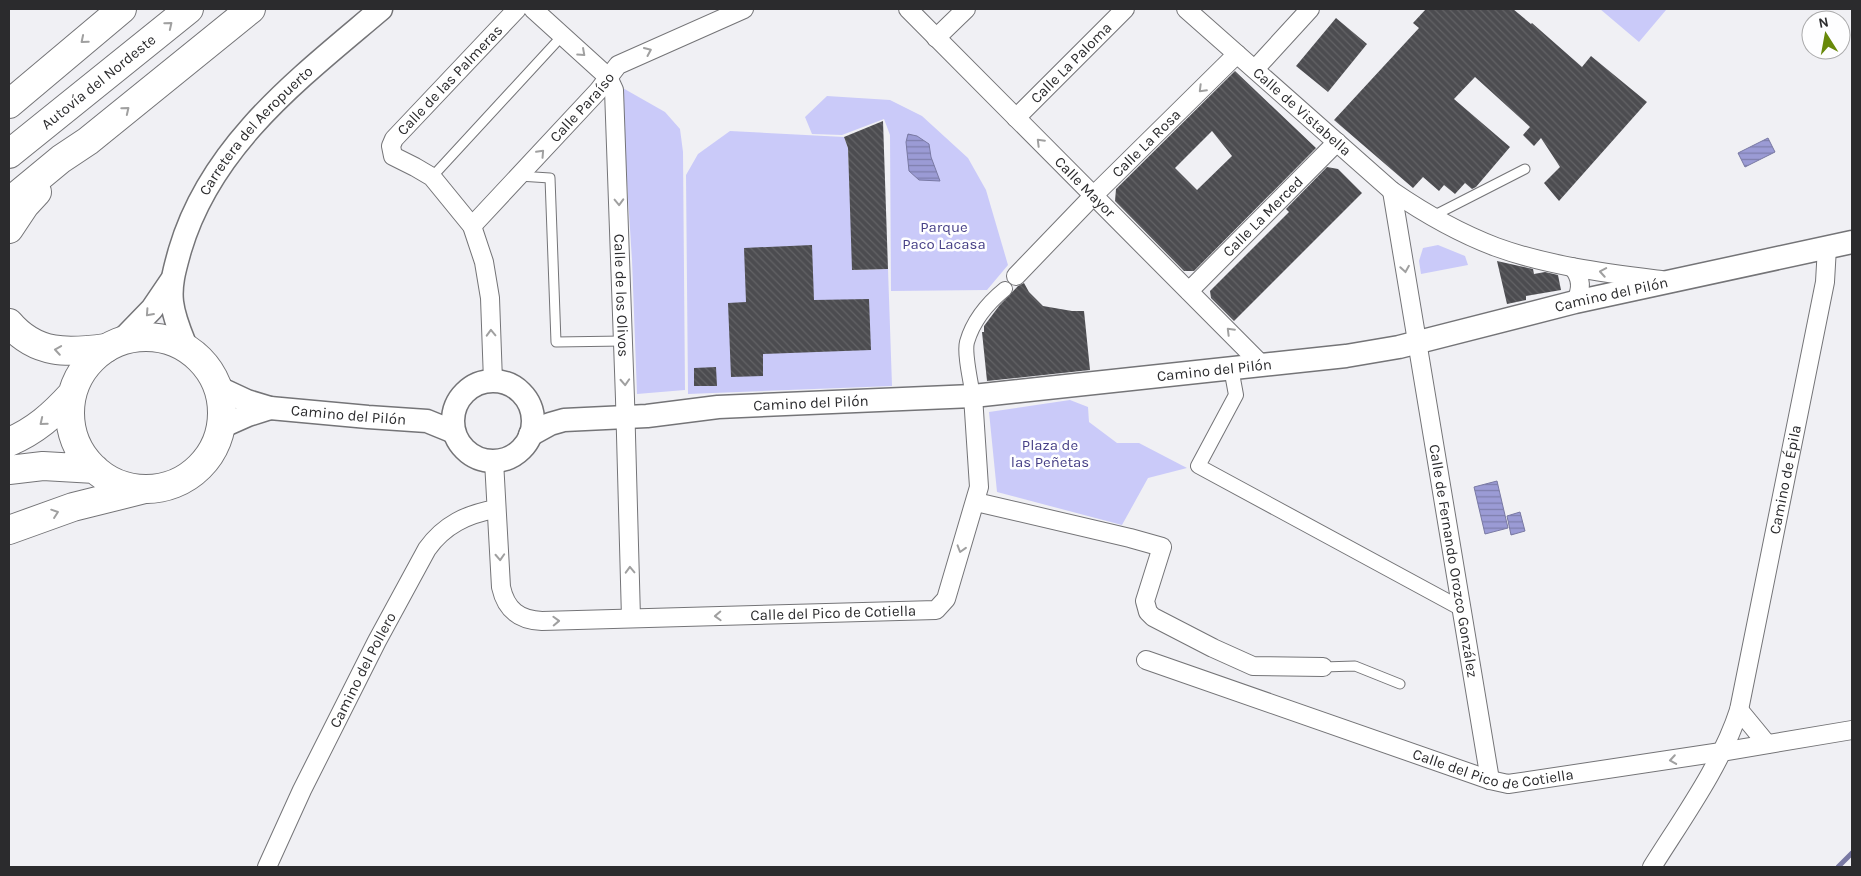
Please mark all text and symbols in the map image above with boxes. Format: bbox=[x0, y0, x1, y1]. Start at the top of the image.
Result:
north arrow bbox=[1801, 10, 1851, 60]
text: N bbox=[1817, 13, 1830, 32]
street label: Calle La Paloma bbox=[1027, 19, 1115, 107]
street label: Calle de las Palmeras bbox=[393, 21, 506, 139]
one-way arrow bbox=[163, 22, 172, 30]
street label: Autovía del Nordeste bbox=[38, 30, 159, 133]
one-way arrow bbox=[81, 34, 90, 43]
one-way arrow bbox=[576, 47, 585, 56]
one-way arrow bbox=[643, 47, 652, 58]
street label: Carretera del Aeropuerto bbox=[195, 62, 317, 199]
street label: Calle de Vistabella bbox=[1249, 63, 1355, 160]
street label: Calle Paraíso bbox=[546, 69, 618, 146]
one-way arrow bbox=[1199, 83, 1208, 92]
street label: Calle La Rosa bbox=[1108, 106, 1185, 181]
one-way arrow bbox=[120, 107, 129, 116]
one-way arrow bbox=[1037, 139, 1046, 148]
one-way arrow bbox=[535, 149, 544, 158]
street label: Calle Mayor bbox=[1051, 153, 1120, 222]
street label: Calle La Merced bbox=[1219, 172, 1307, 261]
one-way arrow bbox=[613, 198, 624, 206]
park label: Parque Paco Lacasa bbox=[902, 218, 986, 253]
street label: Calle de los Olivos bbox=[610, 233, 632, 357]
one-way arrow bbox=[1400, 264, 1410, 273]
one-way arrow bbox=[1599, 267, 1607, 278]
street label: Camino del Pilón bbox=[1553, 273, 1670, 316]
one-way arrow bbox=[146, 308, 155, 317]
one-way arrow bbox=[486, 328, 496, 336]
one-way arrow bbox=[1226, 328, 1235, 337]
one-way arrow bbox=[53, 346, 62, 356]
street label: Camino del Pilón bbox=[1156, 355, 1273, 385]
one-way arrow bbox=[619, 378, 630, 386]
street label: Camino del Pilón bbox=[753, 392, 869, 414]
street label: Camino del Pilón bbox=[290, 401, 407, 429]
one-way arrow bbox=[40, 417, 49, 426]
street label: Camino de Épila bbox=[1766, 423, 1805, 536]
park label: Plaza de las Peñetas bbox=[1011, 436, 1089, 471]
street label: Calle de Fernando Orozco González bbox=[1425, 443, 1482, 679]
one-way arrow bbox=[50, 509, 58, 519]
one-way arrow bbox=[957, 544, 967, 553]
one-way arrow bbox=[494, 553, 505, 561]
one-way arrow bbox=[624, 565, 635, 573]
street label: Calle del Pico de Cotiella bbox=[750, 602, 916, 624]
street label: Camino del Pollero bbox=[326, 609, 400, 731]
one-way arrow bbox=[714, 610, 722, 621]
one-way arrow bbox=[553, 615, 561, 626]
street label: Calle del Pico de Cotiella bbox=[1410, 745, 1575, 793]
one-way arrow bbox=[1669, 754, 1677, 764]

